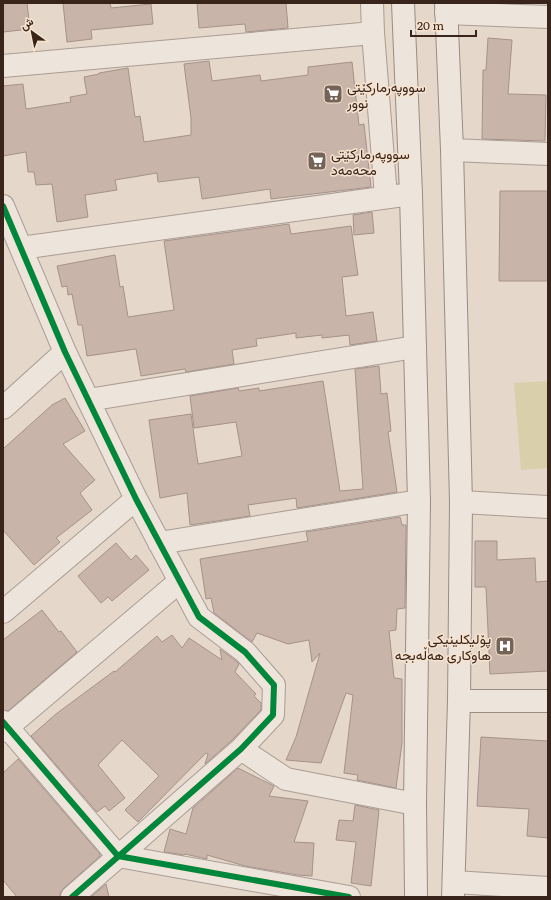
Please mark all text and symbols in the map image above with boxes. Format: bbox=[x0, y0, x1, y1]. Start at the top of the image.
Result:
north arrow bbox=[12, 12, 52, 52]
text: ش bbox=[16, 12, 36, 33]
scale bar bbox=[411, 12, 476, 38]
text: 20 m bbox=[417, 16, 444, 34]
place label: سووپەرمارکێتی نوور bbox=[346, 76, 426, 112]
supermarket icon: سووپەرمارکێتی نوور bbox=[322, 83, 344, 105]
place label: سووپەرمارکێتی محەمەد bbox=[331, 143, 410, 179]
supermarket icon: سووپەرمارکێتی محەمەد bbox=[306, 150, 328, 172]
place label: پۆلیکلینیکی هاوکاری هەڵەبجە bbox=[395, 628, 491, 664]
hospital icon: پۆلیکلینیکی هاوکاری هەڵەبجە bbox=[494, 635, 516, 657]

